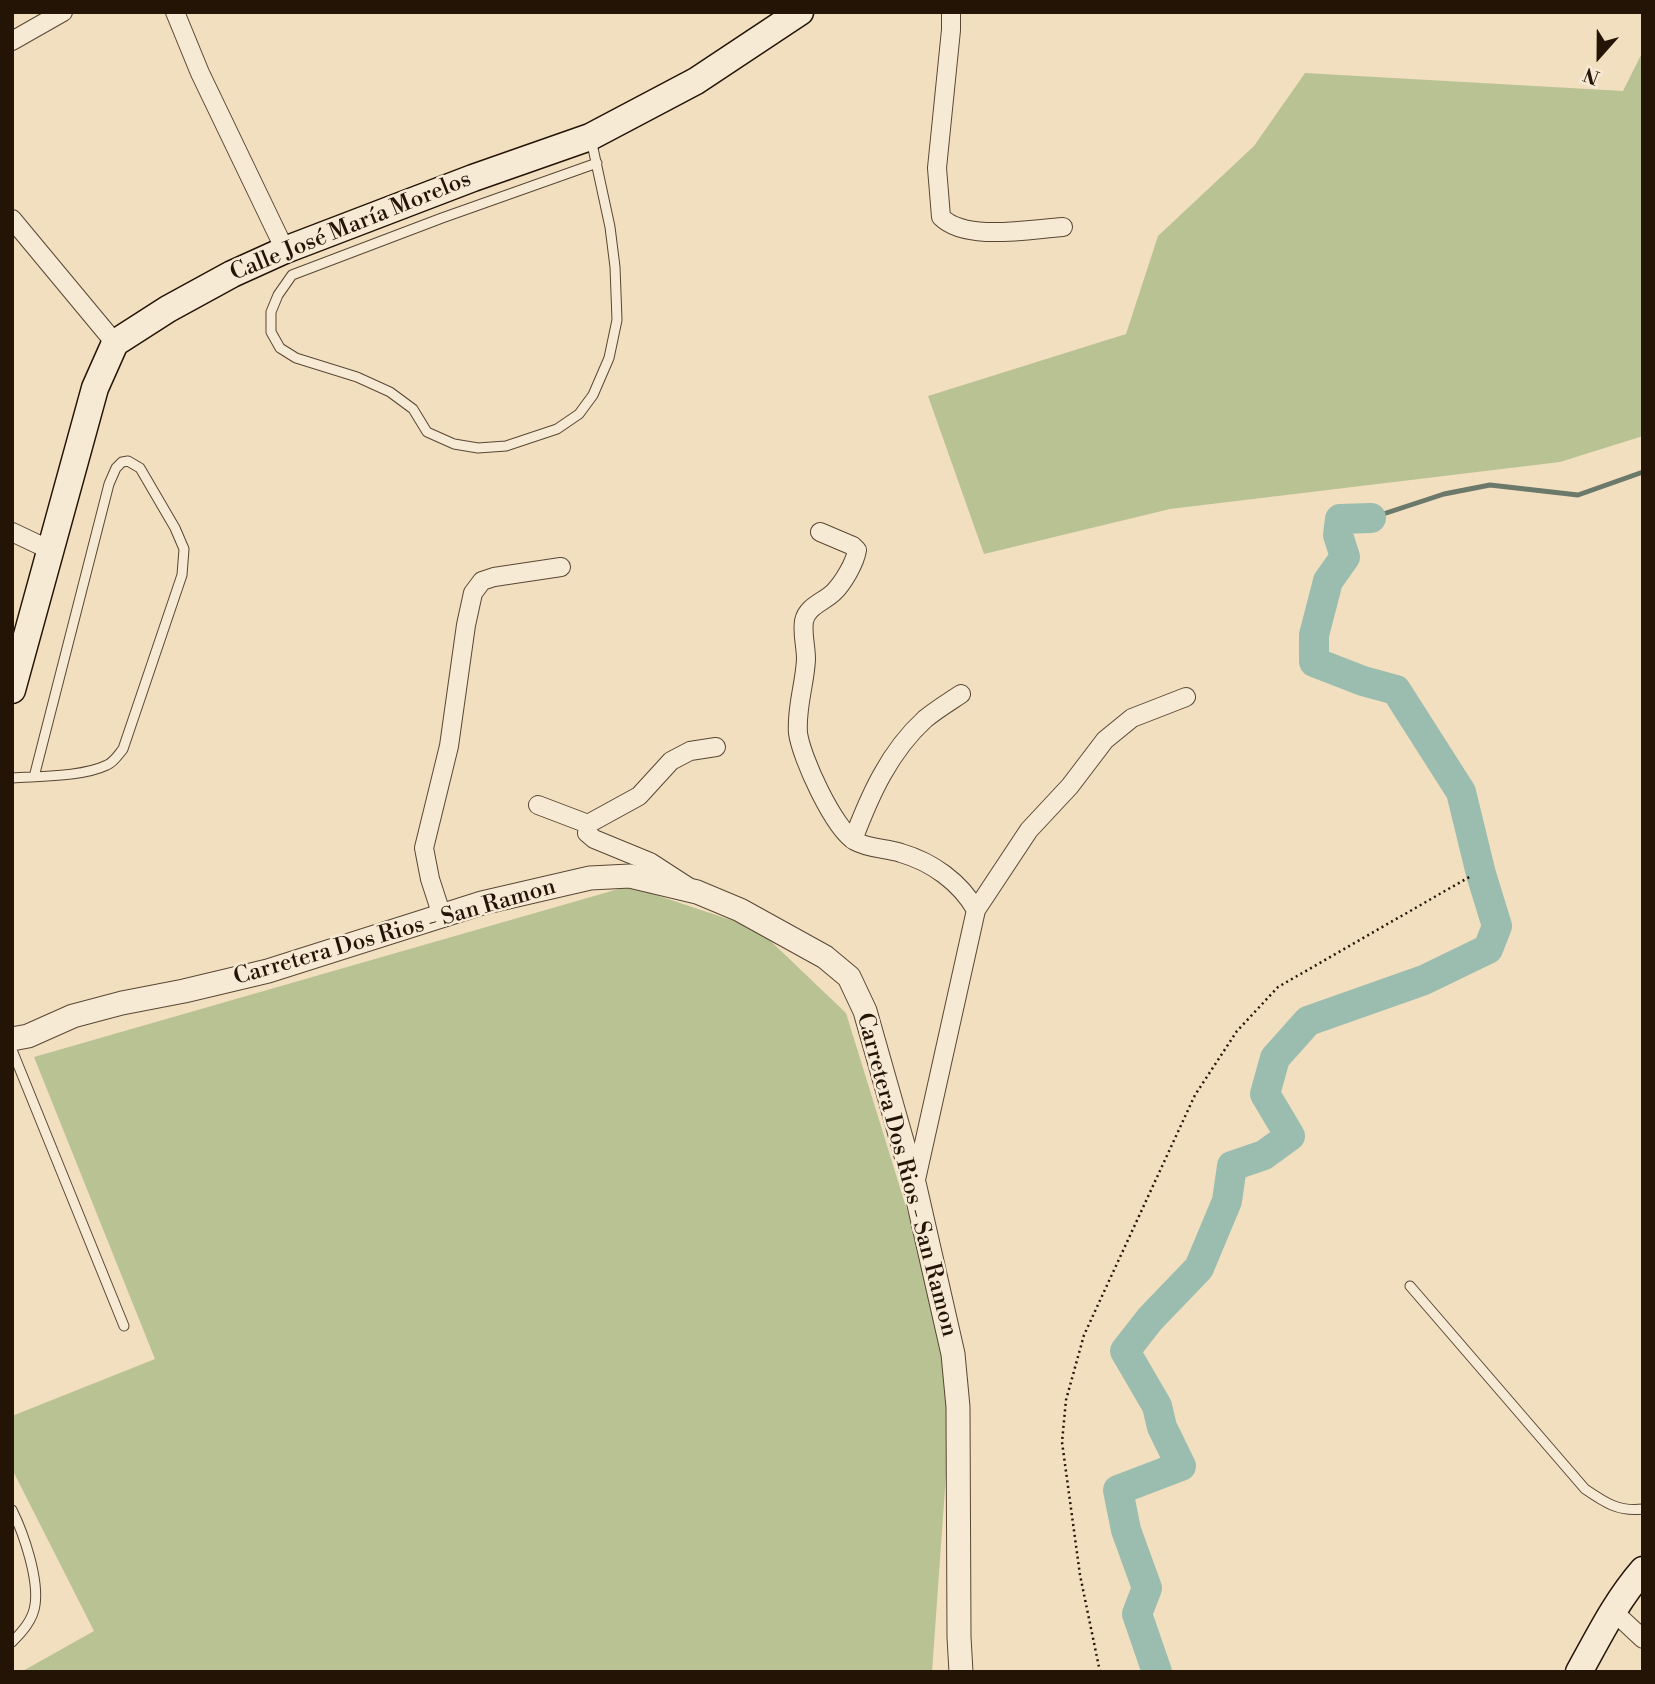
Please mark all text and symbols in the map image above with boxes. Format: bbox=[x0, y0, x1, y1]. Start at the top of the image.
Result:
north arrow bbox=[1564, 21, 1634, 91]
text: N bbox=[1580, 62, 1603, 90]
street label: Calle José María Morelos bbox=[227, 166, 475, 288]
street label: Carretera Dos Rios - San Ramon bbox=[231, 874, 559, 992]
street label: Carretera Dos Rios - San Ramon bbox=[849, 1010, 963, 1340]

